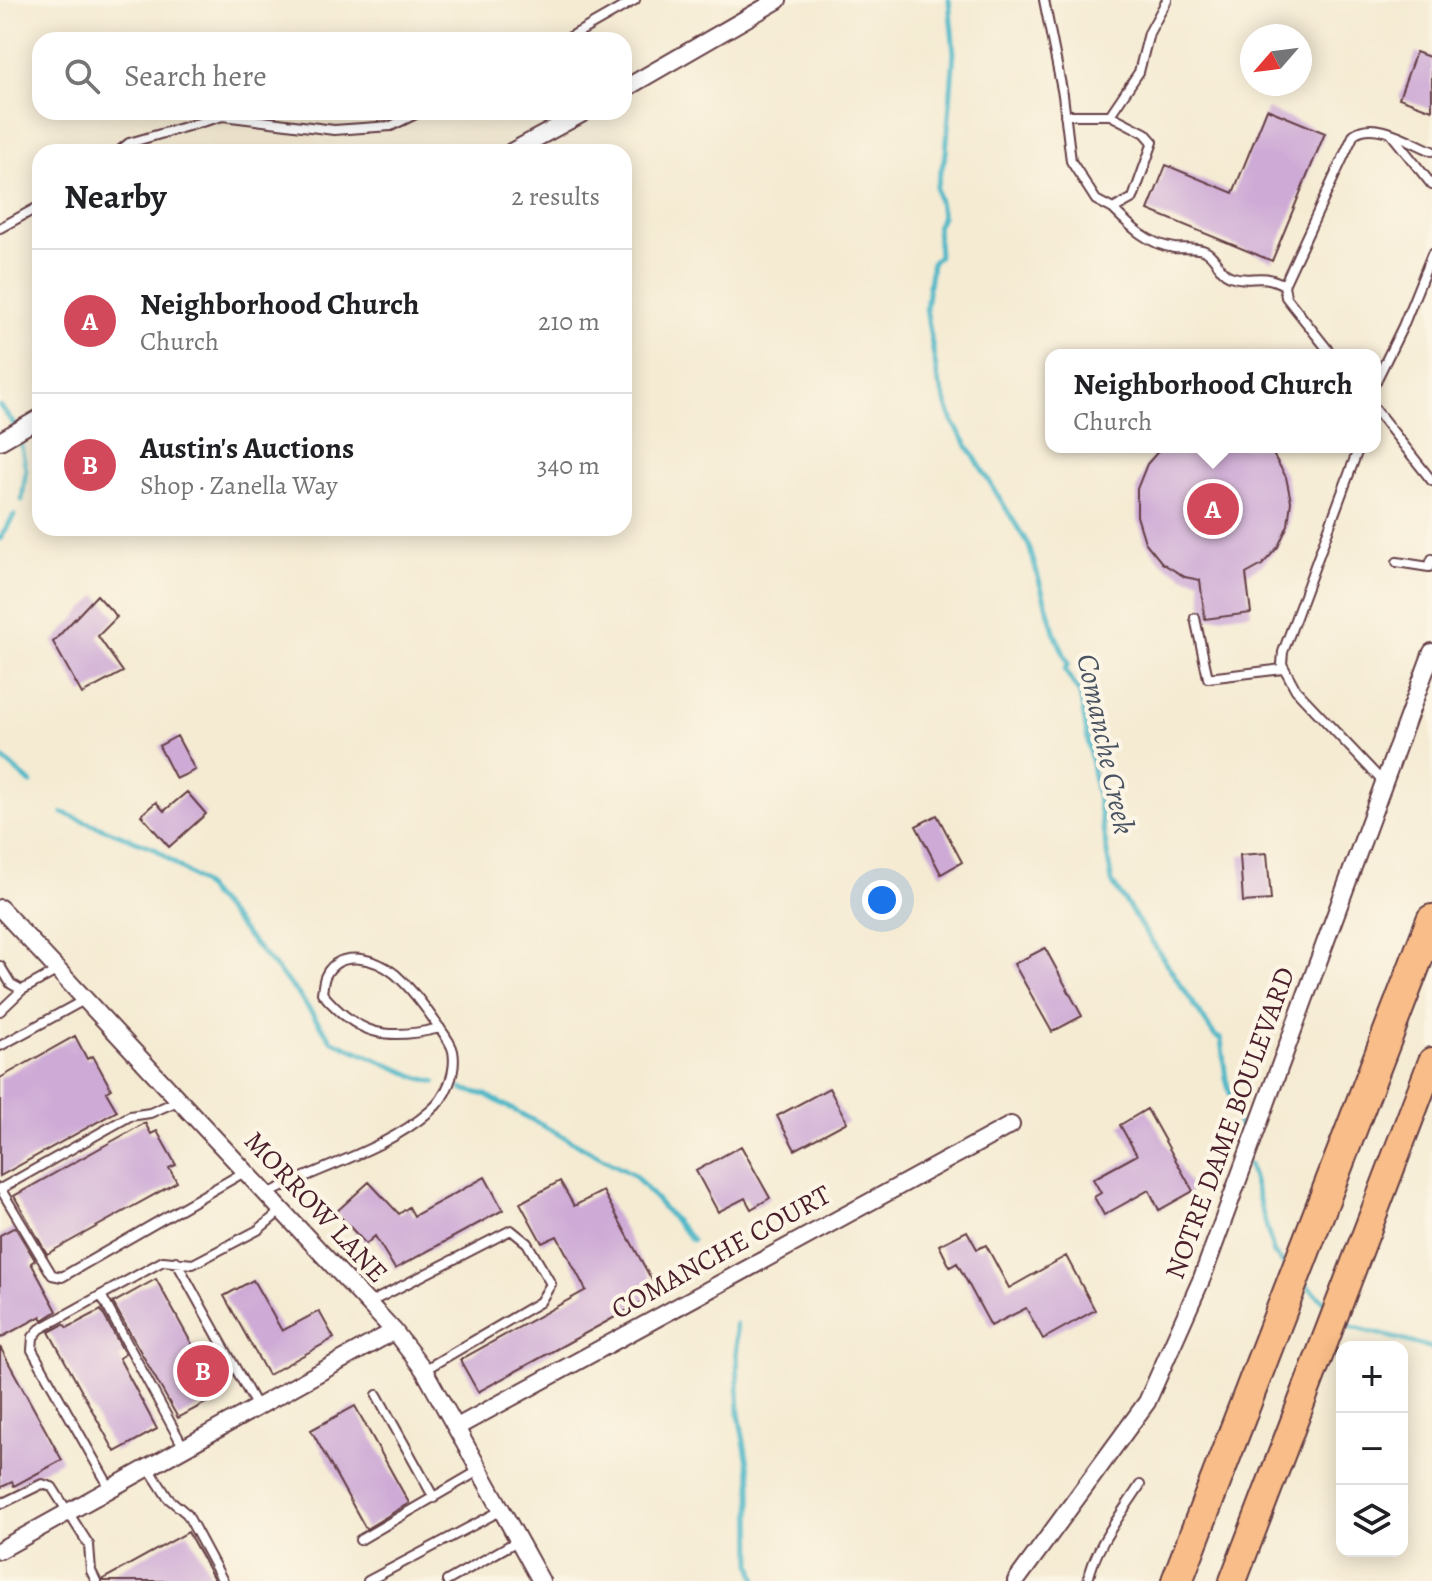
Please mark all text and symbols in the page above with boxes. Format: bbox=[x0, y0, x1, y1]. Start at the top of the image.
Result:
north arrow bbox=[1240, 24, 1312, 96]
search box bbox=[32, 32, 632, 120]
icon: search bbox=[60, 54, 104, 98]
text: Search here bbox=[124, 56, 267, 96]
text: Nearby bbox=[64, 173, 167, 220]
text: 2 results bbox=[511, 179, 600, 214]
text: Neighborhood Church bbox=[140, 284, 419, 324]
text: A bbox=[82, 304, 98, 339]
text: 210 m bbox=[538, 304, 600, 339]
text: Church bbox=[140, 324, 219, 359]
popup bbox=[1045, 349, 1381, 453]
text: Neighborhood Church bbox=[1073, 364, 1353, 404]
text: Church bbox=[1073, 404, 1152, 439]
text: Austin's Auctions bbox=[140, 428, 354, 468]
text: B bbox=[82, 448, 98, 483]
text: 340 m bbox=[537, 448, 600, 483]
text: Shop · Zanella Way bbox=[140, 468, 338, 503]
pin: A bbox=[1187, 479, 1239, 539]
water label: Comanche Creek bbox=[1067, 650, 1145, 838]
your location bbox=[862, 880, 902, 920]
street label: NOTRE DAME BOULEVARD bbox=[1156, 962, 1304, 1284]
street label: MORROW LANE bbox=[236, 1123, 396, 1291]
street label: COMANCHE COURT bbox=[604, 1176, 838, 1328]
pin: B bbox=[177, 1341, 229, 1401]
map controls bbox=[1336, 1341, 1408, 1557]
button: + bbox=[1336, 1341, 1408, 1413]
button: − bbox=[1336, 1413, 1408, 1485]
button: layers bbox=[1336, 1485, 1408, 1557]

